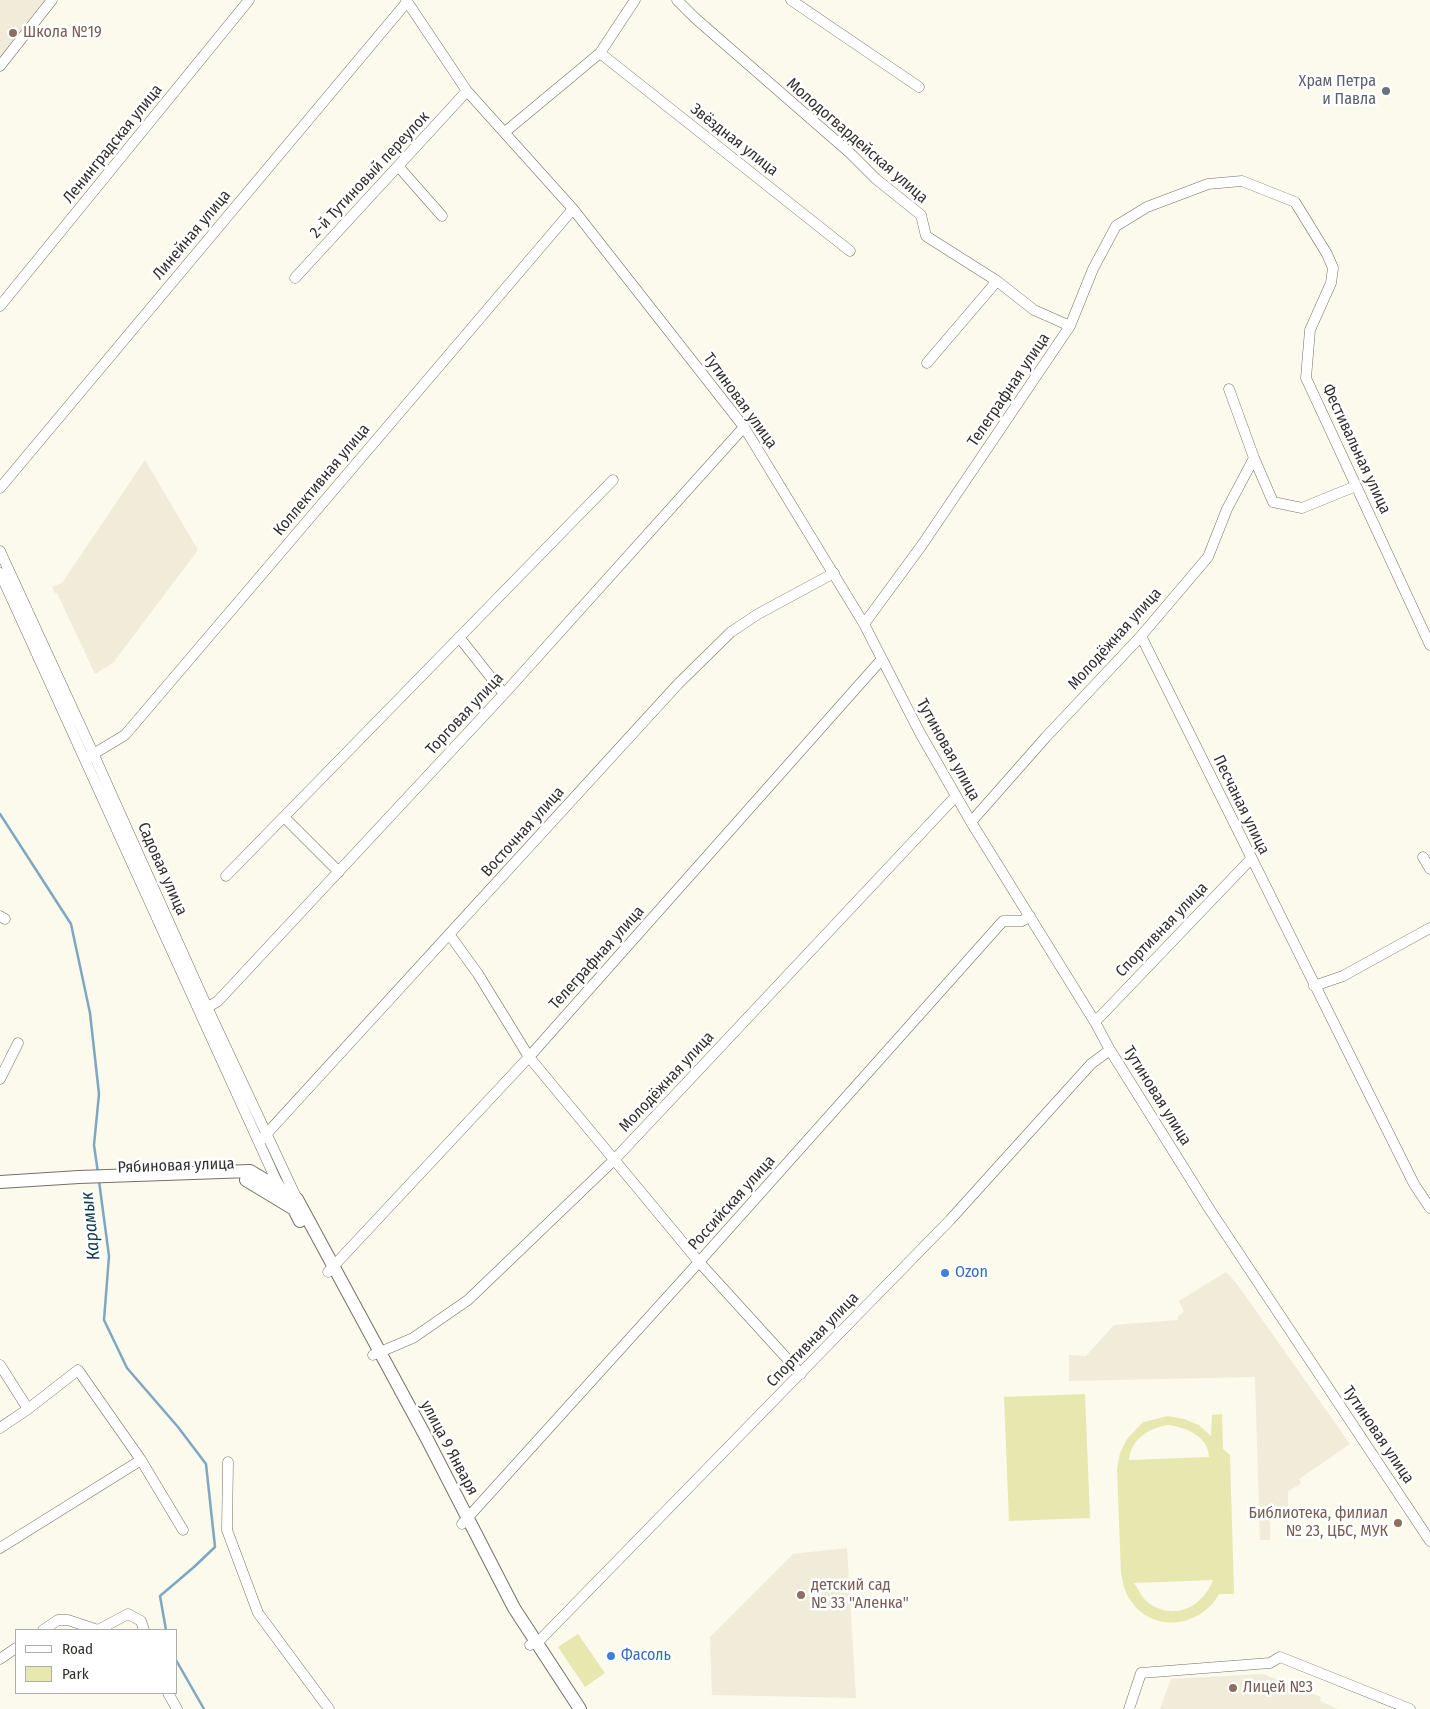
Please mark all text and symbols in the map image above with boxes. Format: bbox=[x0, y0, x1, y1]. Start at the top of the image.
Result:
place label: Школа №19 bbox=[23, 23, 102, 43]
marker: Школа №19 bbox=[7, 27, 19, 39]
place label: Храм Петра и Павла bbox=[1299, 72, 1376, 110]
street label: Молодогвардейская улица bbox=[782, 74, 932, 208]
street label: Ленинградская улица bbox=[59, 81, 167, 207]
marker: Храм Петра и Павла bbox=[1380, 85, 1392, 97]
street label: Звёздная улица bbox=[686, 100, 782, 180]
street label: 2-й Тутиновый переулок bbox=[306, 108, 434, 242]
street label: Линейная улица bbox=[149, 186, 235, 284]
street label: Телеграфная улица bbox=[964, 330, 1054, 450]
street label: Тутиновая улица bbox=[699, 349, 781, 453]
street label: Фестивальная улица bbox=[1317, 381, 1395, 517]
street label: Коллективная улица bbox=[270, 420, 374, 540]
street label: Молодёжная улица bbox=[1064, 584, 1166, 694]
street label: Торговая улица bbox=[422, 669, 508, 759]
street label: Тутиновая улица bbox=[912, 696, 984, 804]
street label: Песчаная улица bbox=[1209, 752, 1273, 858]
street label: Восточная улица bbox=[478, 783, 568, 881]
street label: Садовая улица bbox=[133, 820, 191, 918]
street label: Спортивная улица bbox=[1112, 879, 1212, 981]
street label: Телеграфная улица bbox=[545, 902, 649, 1014]
street label: Молодёжная улица bbox=[616, 1028, 718, 1136]
street label: Тутиновая улица bbox=[1119, 1043, 1195, 1149]
street label: Российская улица bbox=[685, 1152, 779, 1254]
street label: Рябиновая улица bbox=[117, 1154, 235, 1178]
water label: Карамык bbox=[77, 1191, 105, 1261]
place label: Ozon bbox=[955, 1263, 988, 1283]
marker: Ozon bbox=[939, 1267, 951, 1279]
street label: Спортивная улица bbox=[763, 1289, 863, 1391]
street label: Тутиновая улица bbox=[1338, 1383, 1418, 1487]
street label: улица 9 Января bbox=[416, 1397, 482, 1499]
place label: Библиотека, филиал № 23, ЦБС, МУК bbox=[1249, 1504, 1388, 1542]
marker: Библиотека, филиал № 23, ЦБС, МУК bbox=[1392, 1517, 1404, 1529]
place label: детский сад № 33 "Аленка" bbox=[811, 1576, 909, 1614]
marker: детский сад № 33 "Аленка" bbox=[795, 1589, 807, 1601]
legend bbox=[15, 1629, 178, 1694]
text: Road bbox=[62, 1640, 93, 1658]
place label: Фасоль bbox=[621, 1646, 671, 1666]
marker: Фасоль bbox=[605, 1650, 617, 1662]
text: Park bbox=[62, 1665, 89, 1683]
place label: Лицей №3 bbox=[1243, 1678, 1313, 1698]
marker: Лицей №3 bbox=[1227, 1682, 1239, 1694]

